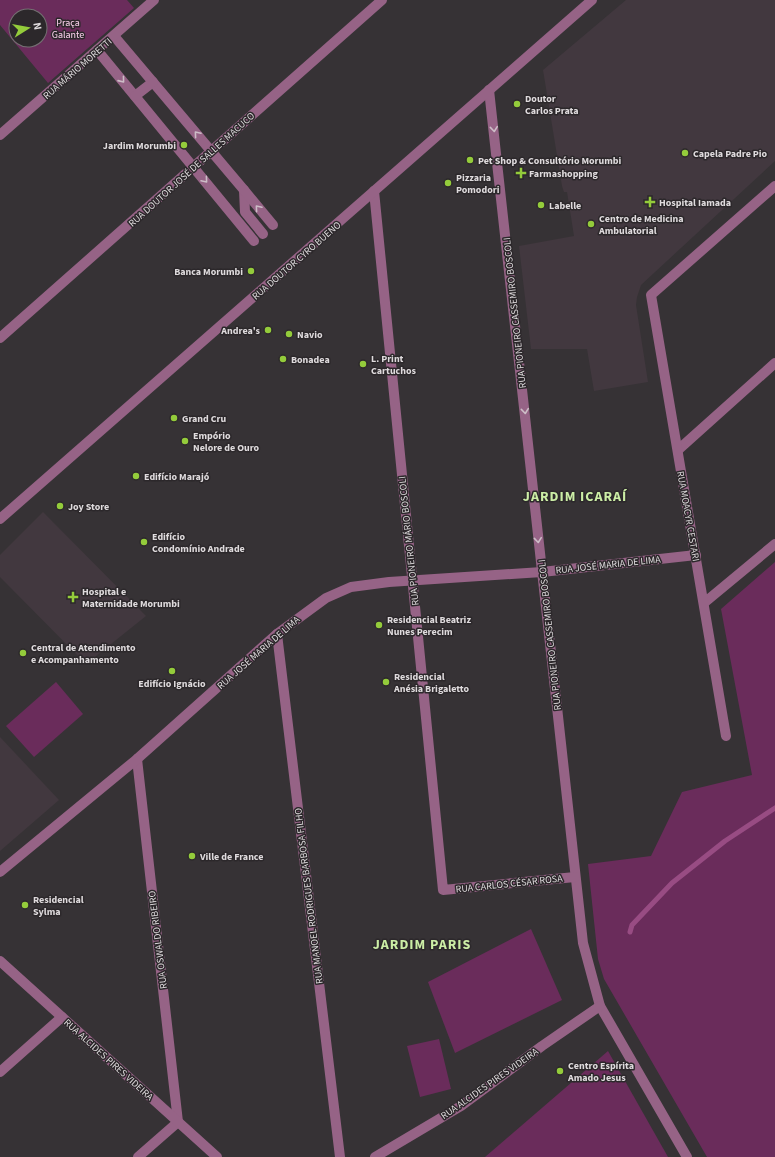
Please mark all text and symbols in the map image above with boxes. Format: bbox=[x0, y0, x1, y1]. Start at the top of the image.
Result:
north arrow bbox=[8, 8, 48, 48]
park label: Praça Galante bbox=[52, 16, 84, 42]
text: N bbox=[29, 21, 45, 31]
street label: RUA MÁRIO MORETTI bbox=[40, 35, 115, 103]
one-way arrow bbox=[117, 75, 124, 83]
place label: Doutor Carlos Prata bbox=[525, 92, 579, 118]
marker: Doutor Carlos Prata bbox=[512, 99, 522, 109]
street label: RUA DOUTOR JOSÉ DE SALLES MACUCO bbox=[126, 109, 258, 230]
one-way arrow bbox=[489, 126, 498, 132]
one-way arrow bbox=[194, 132, 201, 139]
place label: Jardim Morumbi bbox=[103, 139, 176, 153]
marker: Jardim Morumbi bbox=[179, 140, 189, 150]
place label: Capela Padre Pio bbox=[693, 147, 768, 161]
marker: Capela Padre Pio bbox=[680, 148, 690, 158]
place label: Pet Shop & Consultório Morumbi bbox=[478, 154, 622, 168]
marker: Pet Shop & Consultório Morumbi bbox=[465, 155, 475, 165]
place label: Farmashopping bbox=[529, 167, 599, 181]
marker: Farmashopping bbox=[516, 168, 526, 178]
place label: Pizzaria Pomodori bbox=[456, 171, 500, 197]
one-way arrow bbox=[200, 176, 207, 183]
marker: Pizzaria Pomodori bbox=[443, 178, 453, 188]
marker: Hospital Iamada bbox=[644, 196, 656, 208]
place label: Hospital Iamada bbox=[659, 196, 731, 210]
place label: Labelle bbox=[549, 199, 581, 213]
marker: Labelle bbox=[536, 200, 546, 210]
one-way arrow bbox=[256, 205, 263, 212]
place label: Centro de Medicina Ambulatorial bbox=[598, 212, 684, 238]
street label: RUA DOUTOR CYRO BUENO bbox=[249, 218, 344, 303]
marker: Centro de Medicina Ambulatorial bbox=[586, 219, 596, 229]
street label: RUA PIONEIRO CASSEMIRO BOSCOLI bbox=[500, 237, 530, 389]
place label: Banca Morumbi bbox=[174, 265, 243, 279]
marker: Banca Morumbi bbox=[246, 266, 256, 276]
place label: Andrea's bbox=[220, 324, 261, 338]
marker: Andrea's bbox=[263, 325, 273, 335]
place label: Navio bbox=[297, 328, 323, 342]
marker: Navio bbox=[284, 329, 294, 339]
place label: L. Print Cartuchos bbox=[371, 352, 416, 378]
place label: Bonadea bbox=[291, 353, 330, 367]
marker: Bonadea bbox=[278, 354, 288, 364]
marker: L. Print Cartuchos bbox=[358, 359, 368, 369]
one-way arrow bbox=[520, 408, 529, 414]
place label: Grand Cru bbox=[182, 412, 227, 426]
marker: Grand Cru bbox=[169, 413, 179, 423]
place label: Empório Nelore de Ouro bbox=[193, 429, 260, 455]
marker: Empório Nelore de Ouro bbox=[180, 436, 190, 446]
place label: Edifício Marajó bbox=[144, 470, 210, 484]
street label: RUA MOACYR CESTARI bbox=[673, 470, 703, 562]
marker: Edifício Marajó bbox=[131, 471, 141, 481]
street label: RUA PIONEIRO MÁRIO BOSCOLI bbox=[395, 475, 423, 606]
district label: JARDIM ICARAÍ bbox=[523, 487, 628, 507]
place label: Joy Store bbox=[68, 500, 109, 514]
marker: Joy Store bbox=[55, 501, 65, 511]
place label: Edifício Condomínio Andrade bbox=[152, 530, 245, 556]
marker: Edifício Condomínio Andrade bbox=[139, 537, 149, 547]
one-way arrow bbox=[534, 537, 543, 543]
street label: RUA JOSÉ MARIA DE LIMA bbox=[555, 552, 662, 577]
street label: RUA PIONEIRO CASSEMIRO BOSCOLI bbox=[535, 559, 565, 711]
place label: Hospital e Maternidade Morumbi bbox=[82, 585, 180, 611]
marker: Hospital e Maternidade Morumbi bbox=[67, 591, 79, 603]
street label: RUA JOSÉ MARIA DE LIMA bbox=[214, 612, 303, 693]
place label: Residencial Beatriz Nunes Perecim bbox=[387, 613, 471, 639]
marker: Residencial Beatriz Nunes Perecim bbox=[374, 620, 384, 630]
place label: Central de Atendimento e Acompanhamento bbox=[31, 641, 136, 667]
marker: Central de Atendimento e Acompanhamento bbox=[18, 648, 28, 658]
marker: Edifício Ignácio bbox=[167, 666, 177, 676]
place label: Residencial Anésia Brigaletto bbox=[393, 670, 470, 696]
place label: Edifício Ignácio bbox=[138, 677, 206, 691]
marker: Residencial Anésia Brigaletto bbox=[381, 677, 391, 687]
street label: RUA MANOEL RODRIGUES BARBOSA FILHO bbox=[291, 807, 327, 985]
place label: Ville de France bbox=[199, 850, 263, 864]
marker: Ville de France bbox=[187, 851, 197, 861]
street label: RUA CARLOS CÉSAR ROSA bbox=[455, 871, 564, 897]
street label: RUA OSWALDO RIBEIRO bbox=[145, 890, 171, 990]
place label: Residencial Sylma bbox=[33, 893, 84, 919]
marker: Residencial Sylma bbox=[20, 900, 30, 910]
district label: JARDIM PARIS bbox=[373, 935, 471, 955]
street label: RUA ALCIDES PIRES VIDEIRA bbox=[61, 1016, 157, 1104]
street label: RUA ALCIDES PIRES VIDEIRA bbox=[438, 1044, 542, 1123]
place label: Centro Espírita Amado Jesus bbox=[567, 1059, 634, 1085]
marker: Centro Espírita Amado Jesus bbox=[555, 1066, 565, 1076]

